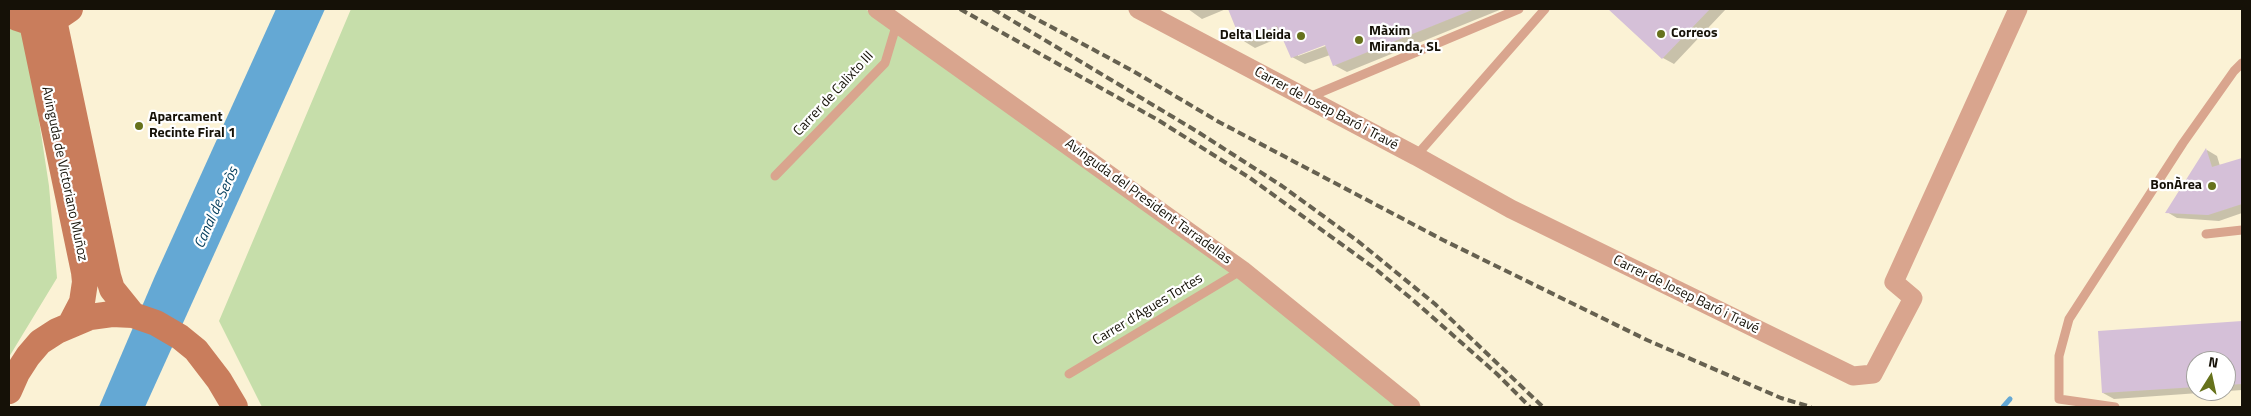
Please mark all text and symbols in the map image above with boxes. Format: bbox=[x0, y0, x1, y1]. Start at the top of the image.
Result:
place label: Màxim Miranda, SL bbox=[1369, 24, 1441, 56]
place label: Correos bbox=[1671, 26, 1718, 42]
place label: Delta Lleida bbox=[1220, 28, 1291, 44]
marker: Correos bbox=[1655, 28, 1667, 40]
marker: Delta Lleida bbox=[1295, 30, 1307, 42]
marker: Màxim Miranda, SL bbox=[1353, 34, 1365, 46]
street label: Carrer de Calixto III bbox=[790, 48, 878, 140]
street label: Carrer de Josep Baró i Travé bbox=[1251, 64, 1401, 154]
street label: Avinguda de Victoriano Muñoz bbox=[37, 85, 91, 263]
place label: Aparcament Recinte Firal 1 bbox=[149, 110, 236, 142]
marker: Aparcament Recinte Firal 1 bbox=[133, 120, 145, 132]
street label: Avinguda del President Tarradellas bbox=[1061, 136, 1235, 268]
water label: Canal de Seròs bbox=[191, 165, 243, 251]
place label: BonÀrea bbox=[2150, 178, 2202, 194]
marker: BonÀrea bbox=[2206, 180, 2218, 192]
street label: Carrer de Josep Baró i Travé bbox=[1610, 252, 1762, 338]
street label: Carrer d'Agues Tortes bbox=[1090, 271, 1206, 349]
north arrow bbox=[2186, 351, 2236, 401]
text: N bbox=[2207, 351, 2220, 373]

